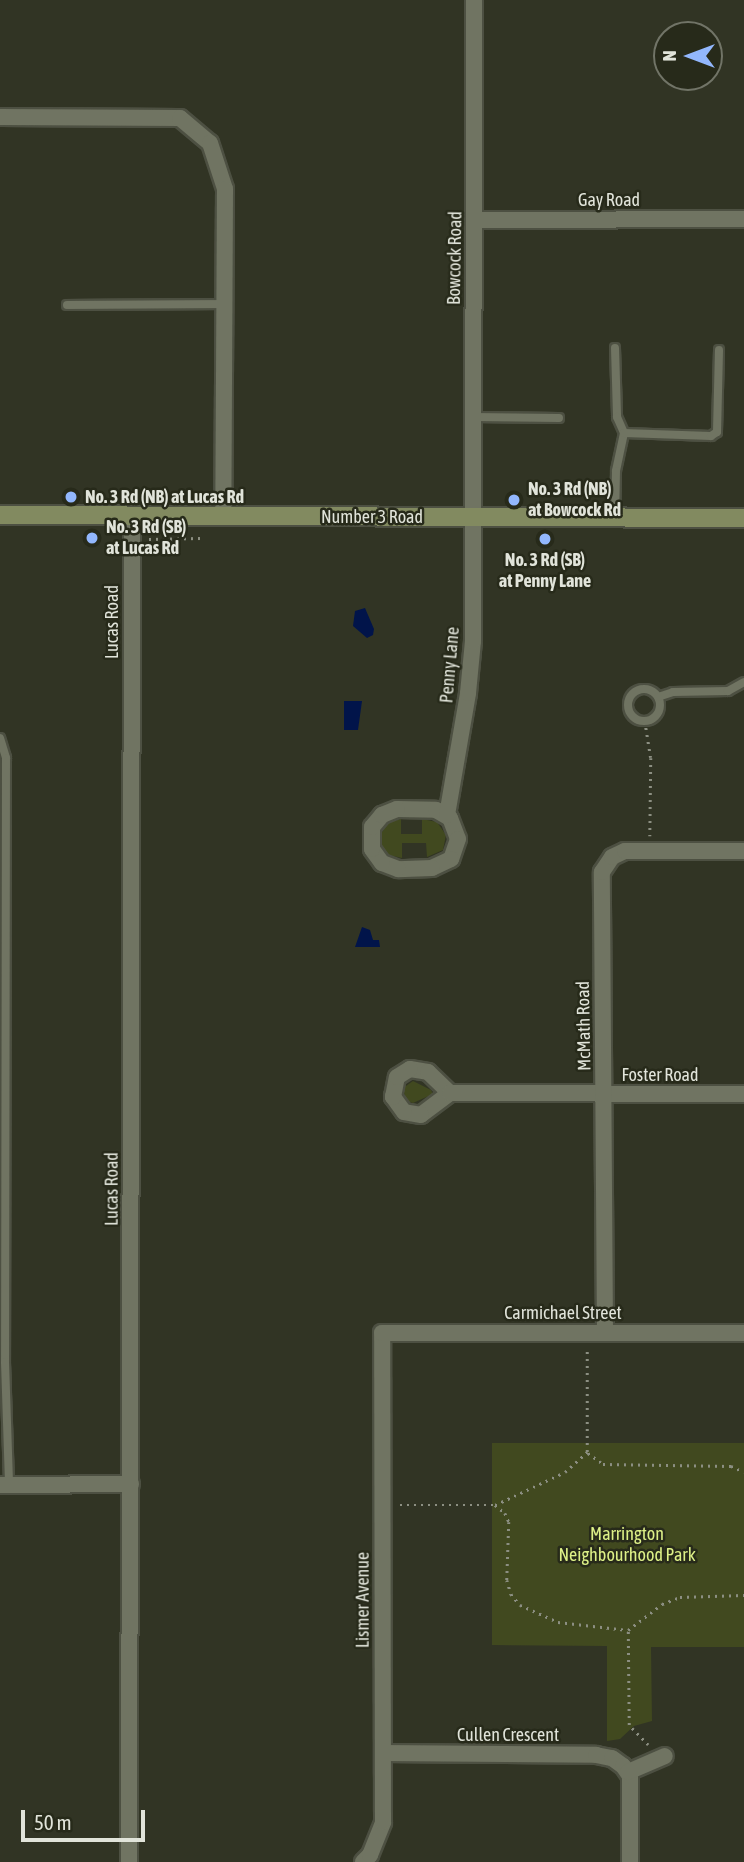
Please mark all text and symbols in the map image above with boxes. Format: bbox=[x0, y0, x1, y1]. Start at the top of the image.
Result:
north arrow bbox=[653, 21, 723, 91]
text: N bbox=[658, 50, 680, 62]
street label: Gay Road bbox=[578, 189, 640, 211]
street label: Bowcock Road bbox=[443, 211, 467, 305]
place label: No. 3 Rd (NB) at Bowcock Rd bbox=[528, 479, 621, 522]
place label: No. 3 Rd (NB) at Lucas Rd bbox=[85, 486, 244, 508]
marker: No. 3 Rd (NB) at Lucas Rd bbox=[63, 489, 79, 505]
marker: No. 3 Rd (NB) at Bowcock Rd bbox=[506, 492, 522, 508]
street label: Number 3 Road bbox=[321, 506, 423, 528]
place label: No. 3 Rd (SB) at Lucas Rd bbox=[106, 517, 186, 560]
marker: No. 3 Rd (SB) at Lucas Rd bbox=[84, 530, 100, 546]
marker: No. 3 Rd (SB) at Penny Lane bbox=[537, 531, 553, 547]
place label: No. 3 Rd (SB) at Penny Lane bbox=[499, 550, 591, 592]
street label: Lucas Road bbox=[101, 585, 123, 659]
street label: Penny Lane bbox=[436, 626, 464, 704]
street label: McMath Road bbox=[572, 981, 596, 1071]
street label: Foster Road bbox=[621, 1064, 699, 1086]
street label: Lucas Road bbox=[101, 1152, 123, 1226]
street label: Carmichael Street bbox=[504, 1302, 622, 1324]
park label: Marrington Neighbourhood Park bbox=[558, 1524, 696, 1566]
street label: Lismer Avenue bbox=[352, 1552, 374, 1648]
street label: Cullen Crescent bbox=[457, 1724, 559, 1746]
scale bar bbox=[24, 1796, 149, 1840]
text: 50 m bbox=[34, 1810, 72, 1834]

